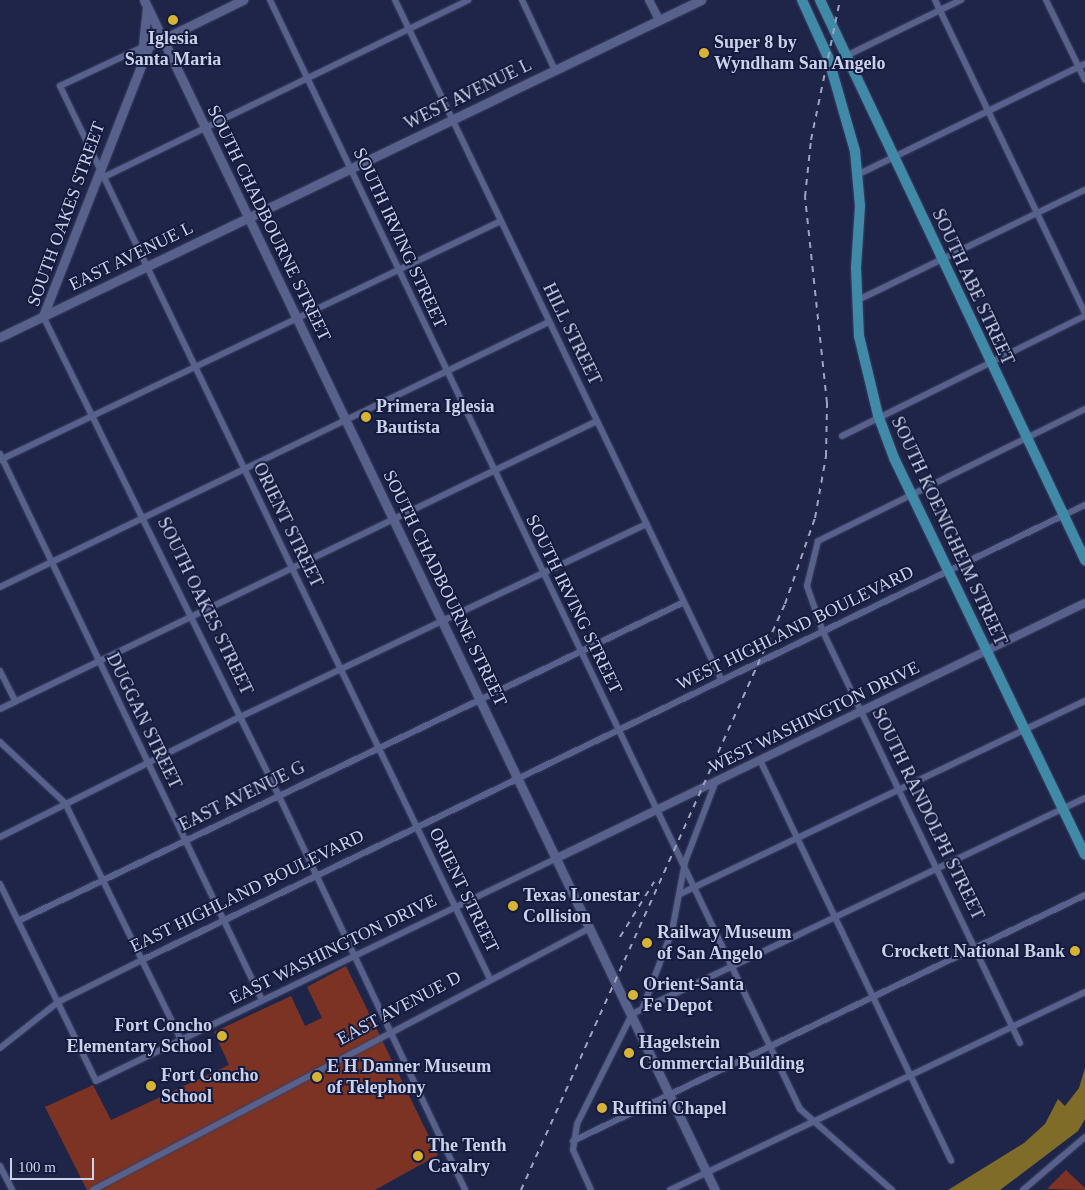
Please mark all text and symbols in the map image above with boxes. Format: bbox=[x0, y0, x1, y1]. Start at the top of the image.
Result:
marker: Iglesia Santa Maria bbox=[167, 14, 179, 26]
place label: Iglesia Santa Maria bbox=[125, 28, 221, 70]
place label: Super 8 by Wyndham San Angelo bbox=[714, 32, 886, 74]
marker: Super 8 by Wyndham San Angelo bbox=[698, 47, 710, 59]
street label: WEST AVENUE L bbox=[400, 53, 536, 135]
street label: SOUTH CHADBOURNE STREET bbox=[202, 101, 336, 345]
street label: SOUTH OAKES STREET bbox=[23, 119, 109, 309]
street label: SOUTH IRVING STREET bbox=[349, 144, 451, 332]
street label: SOUTH ABE STREET bbox=[927, 205, 1019, 369]
street label: EAST AVENUE L bbox=[65, 216, 197, 296]
street label: HILL STREET bbox=[538, 279, 606, 389]
place label: Primera Iglesia Bautista bbox=[376, 396, 494, 438]
marker: Primera Iglesia Bautista bbox=[360, 411, 372, 423]
street label: SOUTH KOENIGHEIM STREET bbox=[886, 413, 1012, 649]
street label: ORIENT STREET bbox=[248, 459, 328, 591]
street label: SOUTH CHADBOURNE STREET bbox=[378, 466, 512, 710]
street label: SOUTH IRVING STREET bbox=[521, 511, 627, 697]
street label: SOUTH OAKES STREET bbox=[153, 514, 257, 698]
street label: WEST HIGHLAND BOULEVARD bbox=[673, 561, 917, 695]
street label: DUGGAN STREET bbox=[102, 650, 186, 792]
street label: WEST WASHINGTON DRIVE bbox=[705, 656, 923, 778]
street label: SOUTH RANDOLPH STREET bbox=[867, 705, 989, 923]
street label: EAST AVENUE G bbox=[175, 756, 309, 836]
street label: ORIENT STREET bbox=[424, 824, 504, 956]
street label: EAST HIGHLAND BOULEVARD bbox=[126, 825, 368, 957]
place label: Texas Lonestar Collision bbox=[523, 885, 640, 928]
street label: EAST WASHINGTON DRIVE bbox=[226, 889, 440, 1009]
marker: Texas Lonestar Collision bbox=[507, 900, 519, 912]
place label: Railway Museum of San Angelo bbox=[657, 922, 791, 964]
marker: Railway Museum of San Angelo bbox=[641, 937, 653, 949]
place label: Crockett National Bank bbox=[881, 940, 1065, 962]
marker: Crockett National Bank bbox=[1069, 945, 1081, 957]
street label: EAST AVENUE D bbox=[333, 966, 465, 1050]
place label: Orient-Santa Fe Depot bbox=[643, 974, 744, 1016]
marker: Orient-Santa Fe Depot bbox=[627, 989, 639, 1001]
place label: Fort Concho Elementary School bbox=[67, 1015, 212, 1058]
marker: Fort Concho Elementary School bbox=[216, 1030, 228, 1042]
place label: Hagelstein Commercial Building bbox=[639, 1032, 804, 1074]
marker: Hagelstein Commercial Building bbox=[623, 1047, 635, 1059]
place label: E H Danner Museum of Telephony bbox=[327, 1056, 492, 1098]
place label: Fort Concho School bbox=[161, 1065, 258, 1108]
marker: E H Danner Museum of Telephony bbox=[311, 1071, 323, 1083]
marker: Fort Concho School bbox=[145, 1080, 157, 1092]
place label: Ruffini Chapel bbox=[612, 1097, 727, 1119]
marker: Ruffini Chapel bbox=[596, 1102, 608, 1114]
place label: The Tenth Cavalry bbox=[428, 1135, 507, 1178]
scale bar bbox=[12, 1148, 96, 1180]
marker: The Tenth Cavalry bbox=[412, 1150, 424, 1162]
text: 100 m bbox=[18, 1159, 56, 1175]

